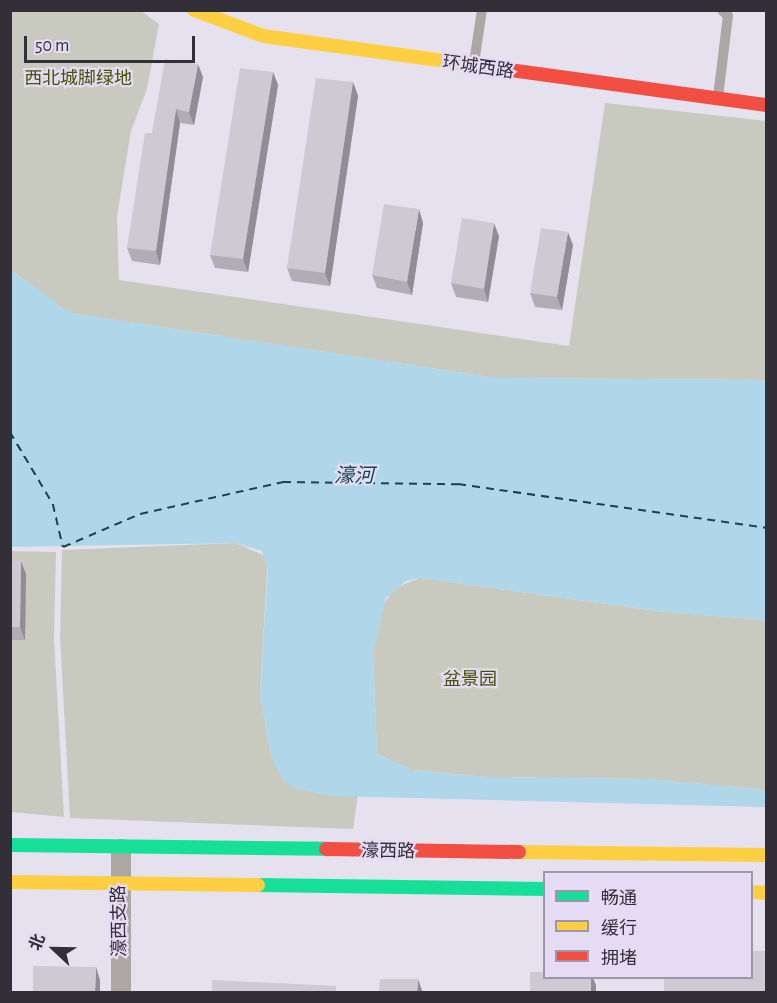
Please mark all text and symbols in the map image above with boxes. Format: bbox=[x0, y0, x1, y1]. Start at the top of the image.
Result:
scale bar bbox=[27, 24, 198, 62]
text: 50 m bbox=[35, 37, 69, 55]
street label: 环城西路 bbox=[441, 52, 515, 84]
park label: 西北城脚绿地 bbox=[24, 68, 132, 90]
water label: 濠河 bbox=[334, 464, 374, 488]
park label: 盆景园 bbox=[443, 669, 497, 691]
street label: 濠西路 bbox=[361, 841, 415, 863]
legend bbox=[543, 871, 753, 979]
street label: 濠西支路 bbox=[109, 885, 131, 957]
text: 畅通 bbox=[601, 890, 637, 908]
north arrow bbox=[24, 919, 84, 979]
text: 缓行 bbox=[601, 920, 637, 938]
text: 北 bbox=[27, 932, 48, 953]
text: 拥堵 bbox=[601, 950, 637, 968]

